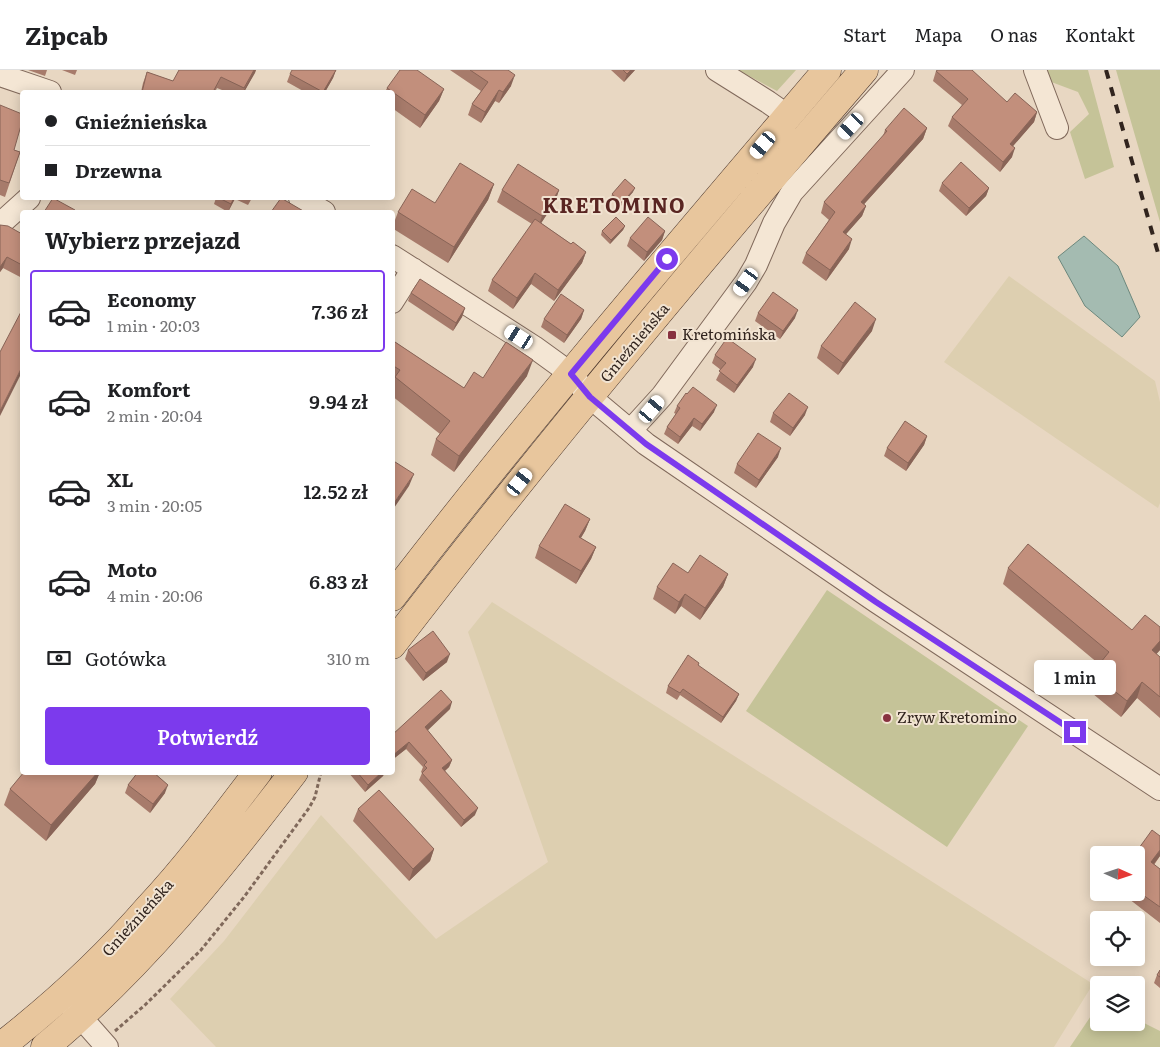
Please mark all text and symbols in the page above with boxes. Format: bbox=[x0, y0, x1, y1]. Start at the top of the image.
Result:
text: Zipcab bbox=[25, 17, 108, 52]
text: Start bbox=[843, 21, 886, 48]
text: Mapa bbox=[914, 21, 962, 48]
text: O nas bbox=[990, 21, 1037, 48]
text: Kontakt bbox=[1065, 21, 1135, 48]
text: Gnieźnieńska bbox=[75, 107, 207, 135]
car bbox=[835, 110, 866, 142]
car bbox=[747, 129, 778, 161]
text: Drzewna bbox=[75, 156, 162, 184]
district label: KRETOMINO bbox=[543, 189, 685, 219]
text: Wybierz przejazd bbox=[45, 223, 240, 256]
route start bbox=[656, 248, 678, 270]
car bbox=[731, 265, 760, 299]
text: Economy bbox=[107, 285, 196, 313]
icon: car bbox=[47, 289, 92, 334]
text: 7.36 zł bbox=[312, 297, 368, 325]
street label: Gnieźnieńska bbox=[594, 297, 675, 387]
text: 1 min · 20:03 bbox=[107, 313, 200, 337]
place label: Kretomińska bbox=[682, 322, 777, 345]
car bbox=[502, 323, 535, 351]
marker: Kretomińska bbox=[666, 329, 678, 341]
text: Komfort bbox=[107, 375, 190, 403]
icon: car bbox=[47, 379, 92, 424]
text: 9.94 zł bbox=[309, 387, 368, 415]
car bbox=[636, 393, 667, 425]
text: 2 min · 20:04 bbox=[107, 403, 202, 427]
text: XL bbox=[107, 465, 134, 493]
car bbox=[504, 466, 535, 498]
icon: car bbox=[47, 469, 92, 514]
text: 12.52 zł bbox=[304, 477, 368, 505]
text: 3 min · 20:05 bbox=[107, 493, 202, 517]
text: Moto bbox=[107, 555, 157, 583]
icon: car bbox=[47, 559, 92, 604]
text: 6.83 zł bbox=[309, 567, 368, 595]
text: 4 min · 20:06 bbox=[107, 583, 203, 607]
icon: cash bbox=[45, 644, 73, 672]
text: Gotówka bbox=[85, 644, 166, 672]
text: 310 m bbox=[327, 646, 370, 670]
callout: 1 min bbox=[1034, 660, 1116, 694]
text: 1 min bbox=[1054, 665, 1096, 689]
place label: Zryw Kretomino bbox=[897, 705, 1017, 728]
button: Potwierdź bbox=[45, 707, 370, 765]
marker: Zryw Kretomino bbox=[881, 712, 893, 724]
route end bbox=[1064, 721, 1086, 743]
north arrow bbox=[1090, 846, 1145, 901]
map controls bbox=[1090, 846, 1145, 1031]
street label: Gnieźnieńska bbox=[96, 872, 179, 961]
button: locate bbox=[1090, 911, 1145, 966]
button: layers bbox=[1090, 976, 1145, 1031]

